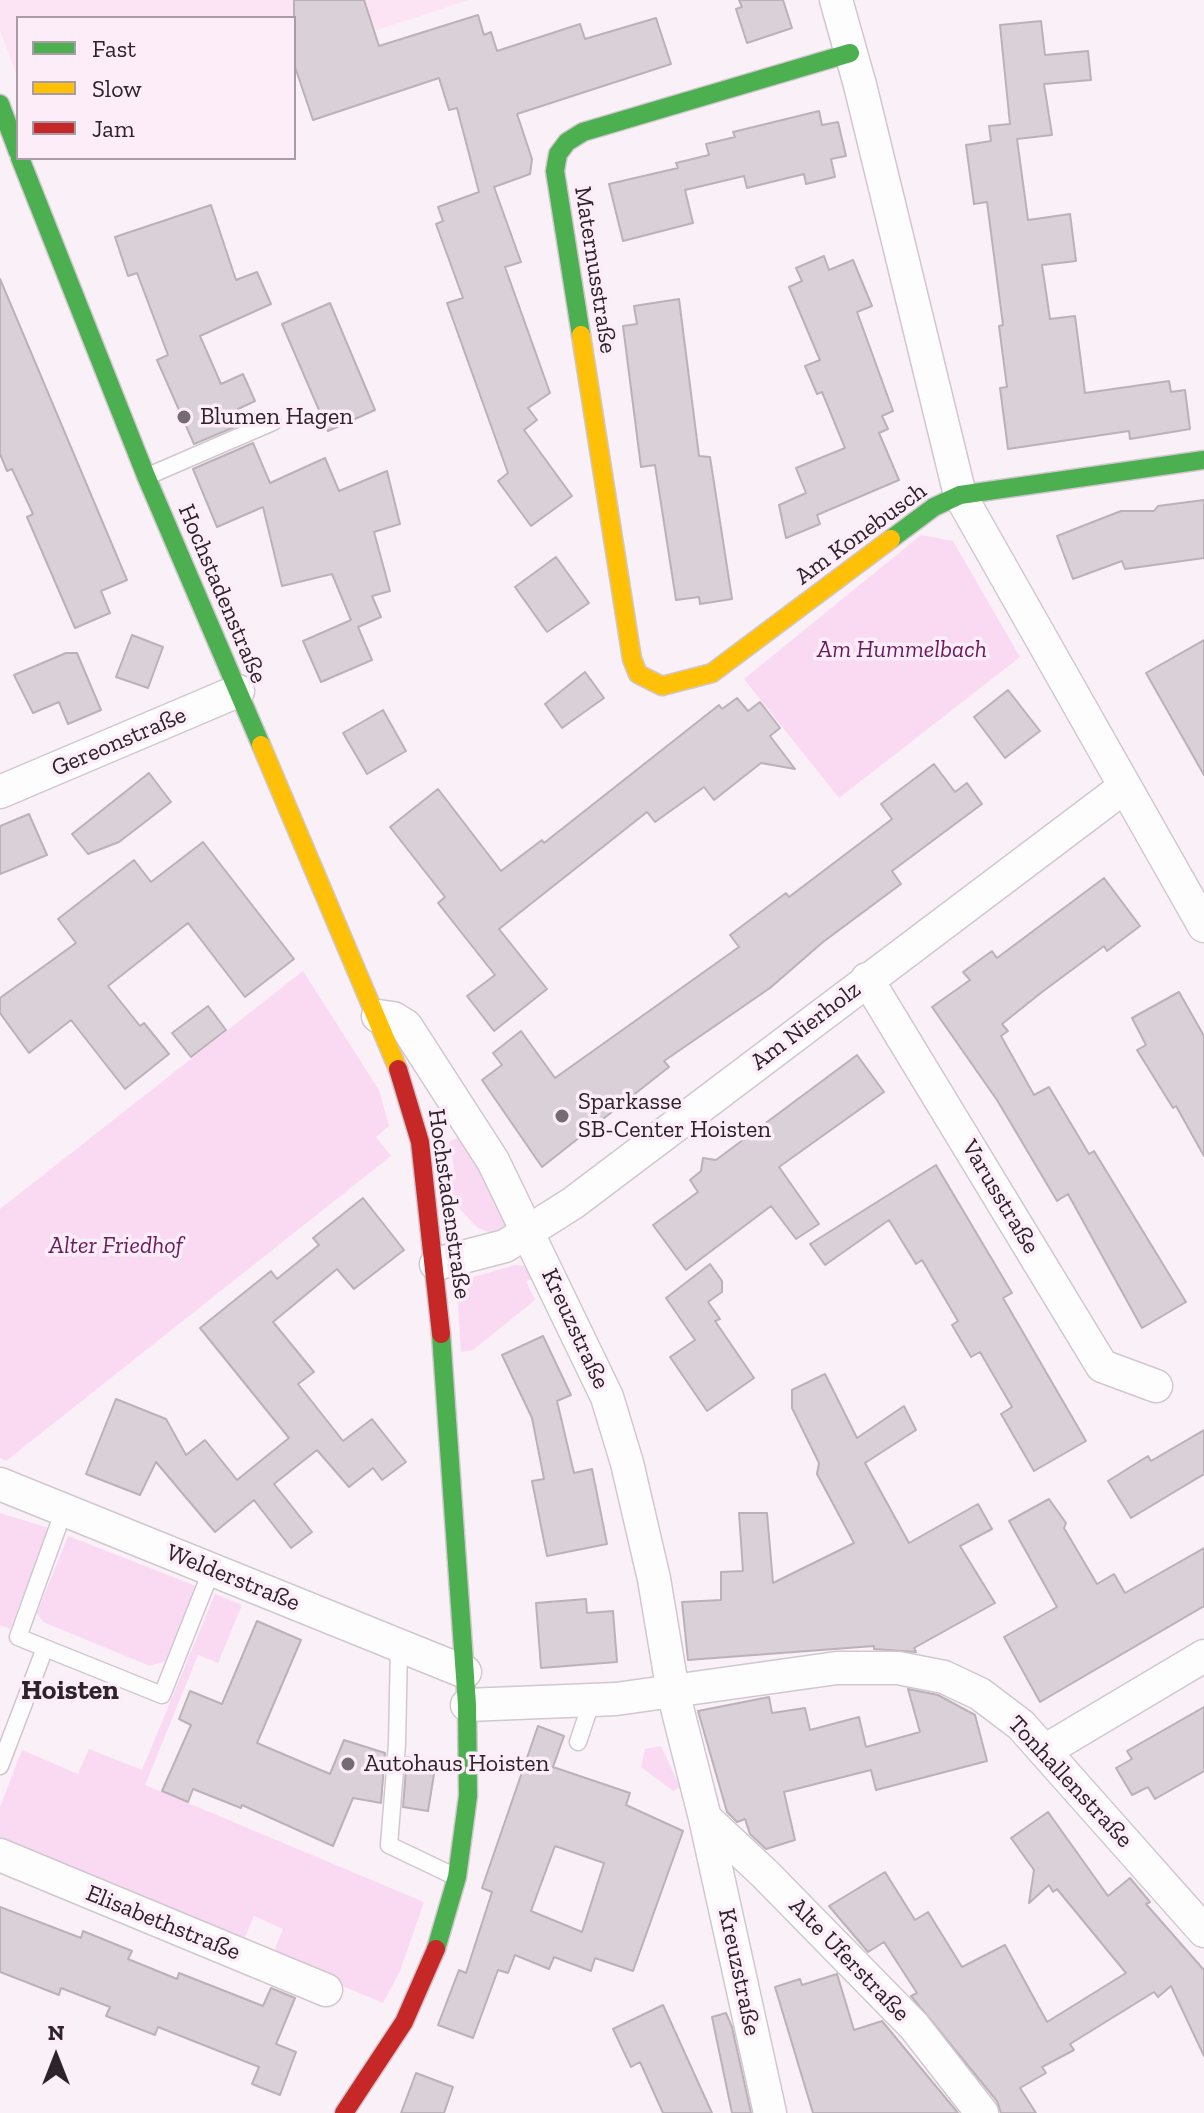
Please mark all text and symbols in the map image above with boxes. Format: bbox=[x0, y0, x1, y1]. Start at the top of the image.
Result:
legend bbox=[16, 16, 296, 160]
text: Fast bbox=[92, 34, 136, 63]
text: Slow bbox=[92, 74, 142, 103]
text: Jam bbox=[92, 114, 135, 143]
street label: Maternusstraße bbox=[568, 185, 622, 355]
place label: Blumen Hagen bbox=[200, 403, 353, 431]
marker: Blumen Hagen bbox=[175, 408, 193, 426]
street label: Am Konebusch bbox=[790, 477, 932, 591]
street label: Hochstadenstraße bbox=[171, 500, 273, 688]
park label: Am Hummelbach bbox=[817, 636, 987, 664]
street label: Gereonstraße bbox=[47, 701, 191, 783]
street label: Am Nierholz bbox=[745, 975, 867, 1077]
place label: Sparkasse SB-Center Hoisten bbox=[578, 1088, 771, 1144]
street label: Hochstadenstraße bbox=[421, 1107, 477, 1301]
marker: Sparkasse SB-Center Hoisten bbox=[553, 1107, 571, 1125]
street label: Varusstraße bbox=[955, 1135, 1045, 1259]
park label: Alter Friedhof bbox=[49, 1232, 183, 1260]
street label: Kreuzstraße bbox=[535, 1264, 615, 1394]
street label: Welderstraße bbox=[162, 1538, 304, 1618]
district label: Hoisten bbox=[21, 1674, 119, 1708]
street label: Tonhallenstraße bbox=[1001, 1710, 1139, 1854]
place label: Autohaus Hoisten bbox=[364, 1750, 549, 1778]
marker: Autohaus Hoisten bbox=[339, 1755, 357, 1773]
street label: Elisabethstraße bbox=[82, 1879, 244, 1967]
street label: Alte Uferstraße bbox=[783, 1892, 915, 2028]
street label: Kreuzstraße bbox=[711, 1906, 767, 2038]
north arrow bbox=[16, 2017, 96, 2097]
text: N bbox=[48, 2019, 64, 2046]

